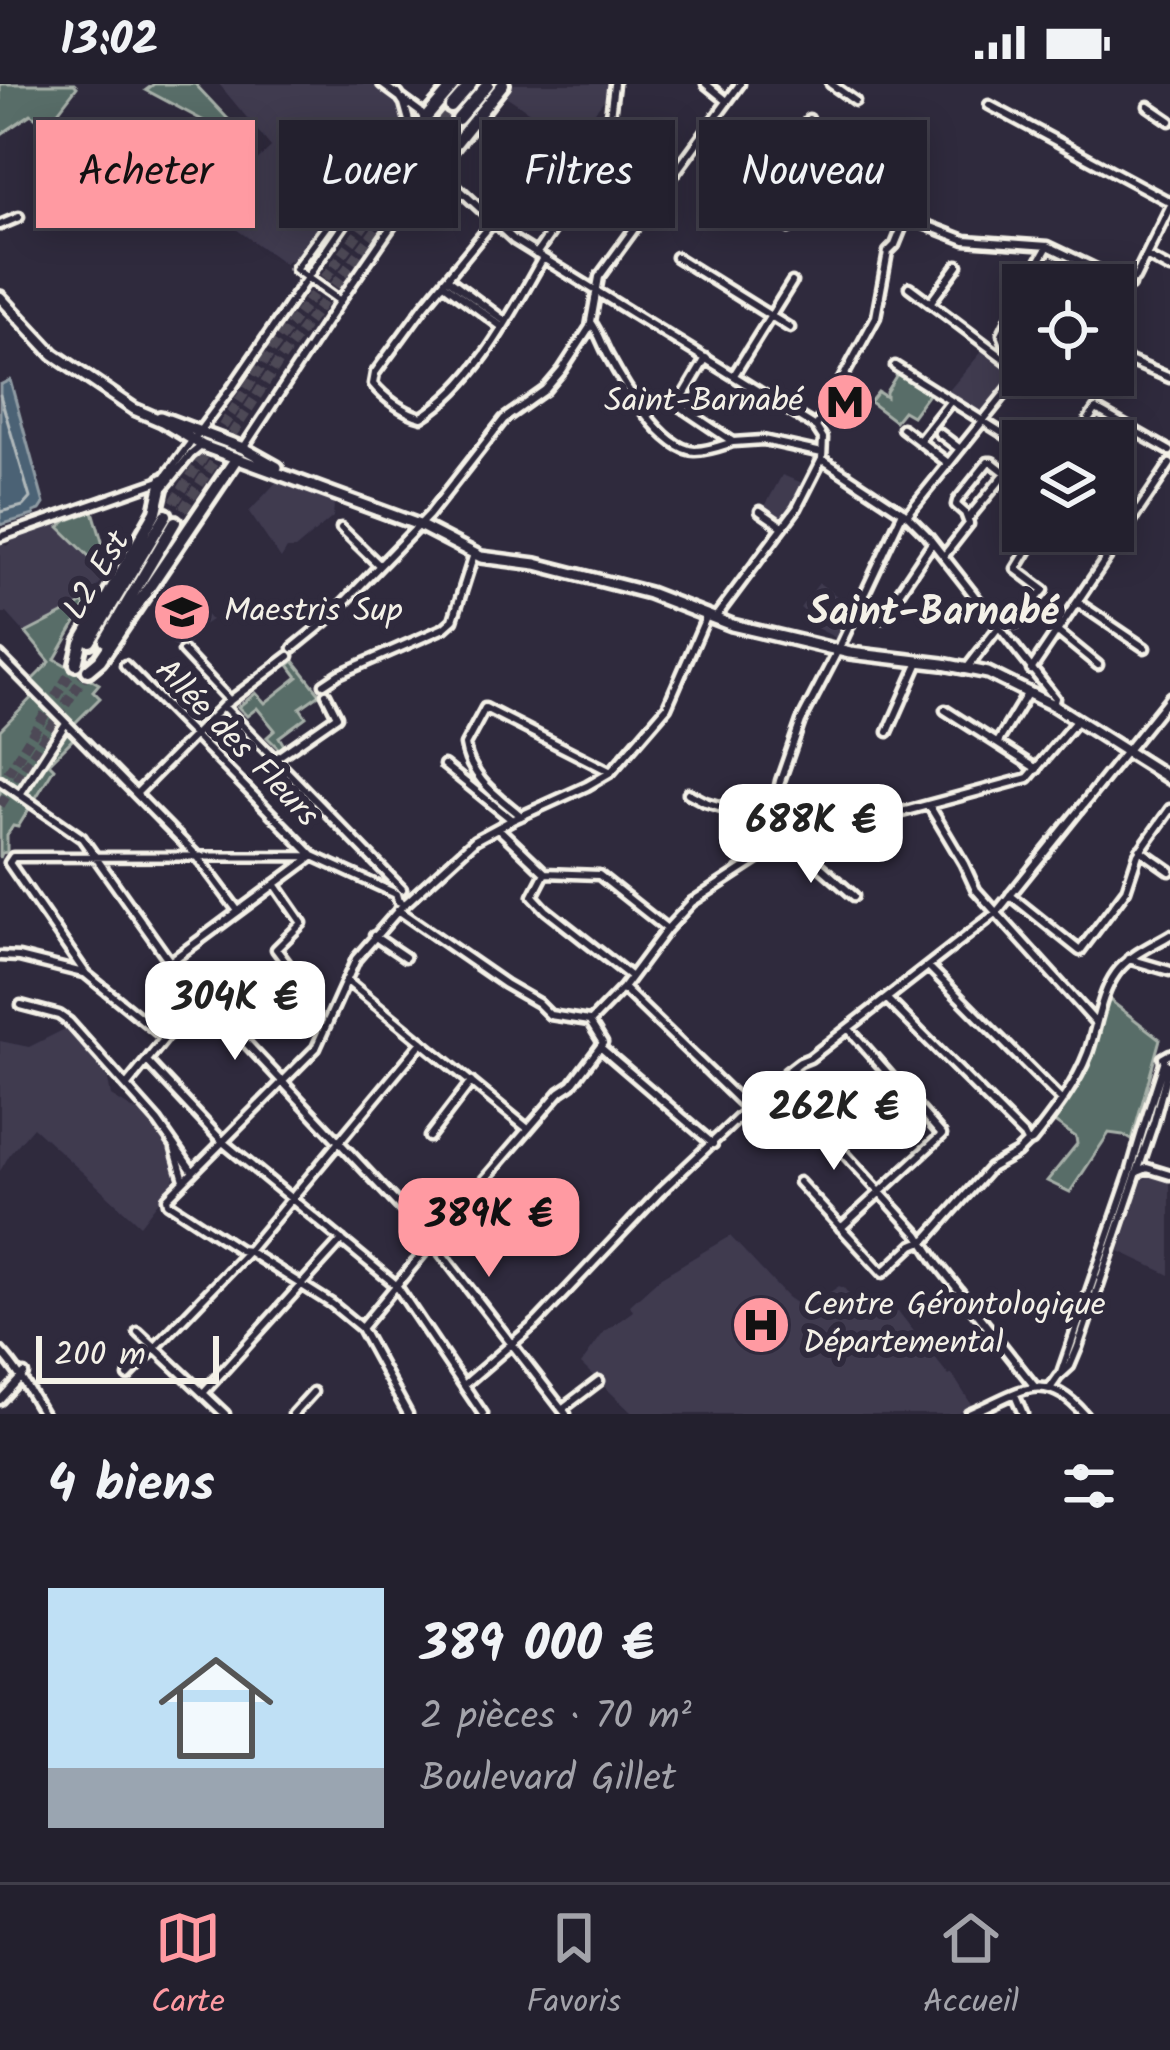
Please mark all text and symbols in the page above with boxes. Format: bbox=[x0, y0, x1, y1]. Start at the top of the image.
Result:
text: 13:02 bbox=[60, 6, 159, 78]
chip: Acheter bbox=[36, 120, 255, 228]
chip: Louer bbox=[279, 120, 458, 228]
chip: Filtres bbox=[482, 120, 675, 228]
chip: Nouveau bbox=[699, 120, 927, 228]
map controls bbox=[1002, 264, 1134, 552]
button: locate bbox=[1002, 264, 1134, 396]
metro station icon: Saint-Barnabé bbox=[814, 371, 876, 433]
place label: Saint-Barnabé bbox=[604, 376, 805, 429]
button: layers bbox=[1002, 420, 1134, 552]
street label: L2 Est bbox=[50, 520, 146, 631]
school or university icon: Maestris Sup bbox=[151, 581, 213, 643]
district label: Saint-Barnabé bbox=[807, 583, 1060, 645]
place label: Maestris Sup bbox=[224, 586, 403, 639]
street label: Allée des Fleurs bbox=[141, 647, 331, 841]
pin: 688K € bbox=[713, 784, 909, 886]
text: 688K € bbox=[746, 792, 876, 854]
pin: 304K € bbox=[137, 961, 333, 1063]
text: 304K € bbox=[172, 969, 298, 1031]
pin: 262K € bbox=[736, 1071, 932, 1173]
text: 262K € bbox=[769, 1079, 899, 1141]
pin: 389K € bbox=[391, 1178, 587, 1280]
text: 389K € bbox=[425, 1186, 553, 1248]
place label: Centre Gérontologique Départemental bbox=[803, 1280, 1106, 1371]
hospital icon: Centre Gérontologique Départemental bbox=[730, 1294, 792, 1356]
scale bar bbox=[36, 1330, 219, 1383]
text: 200 m bbox=[54, 1330, 146, 1383]
text: 4 biens bbox=[48, 1446, 215, 1527]
icon: filters bbox=[1056, 1453, 1122, 1519]
text: 389 000 € bbox=[420, 1606, 654, 1687]
icon: home bbox=[144, 1636, 288, 1780]
text: 2 pièces · 70 m² bbox=[420, 1687, 692, 1749]
text: Boulevard Gillet bbox=[420, 1749, 676, 1811]
tab: Carte bbox=[151, 1905, 225, 2030]
tab: Favoris bbox=[527, 1905, 621, 2030]
tab: Accueil bbox=[923, 1905, 1019, 2030]

